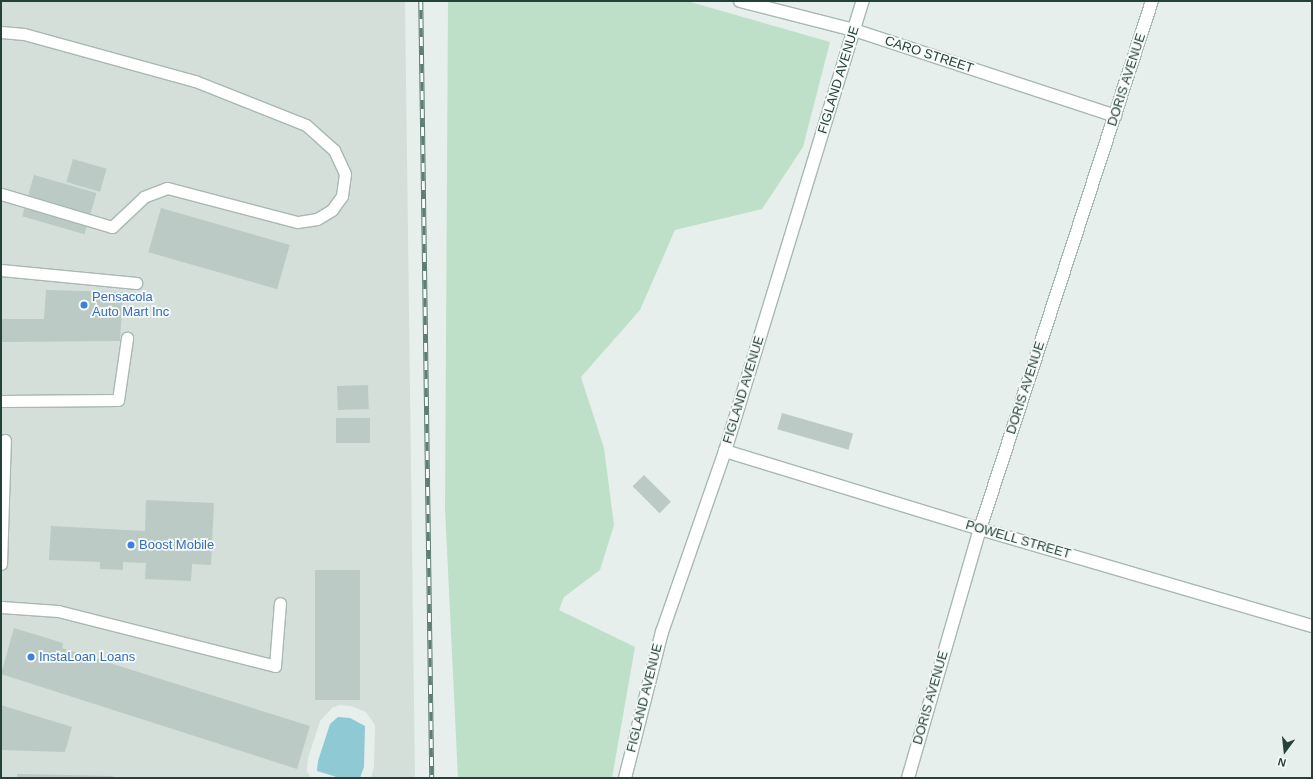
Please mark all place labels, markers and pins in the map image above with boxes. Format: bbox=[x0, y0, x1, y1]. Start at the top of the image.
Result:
place label: Pensacola Auto Mart Inc bbox=[92, 290, 169, 321]
marker: Pensacola Auto Mart Inc bbox=[79, 300, 89, 310]
place label: Boost Mobile bbox=[139, 537, 214, 553]
marker: Boost Mobile bbox=[126, 540, 136, 550]
place label: InstaLoan Loans bbox=[39, 649, 135, 665]
marker: InstaLoan Loans bbox=[26, 652, 36, 662]

